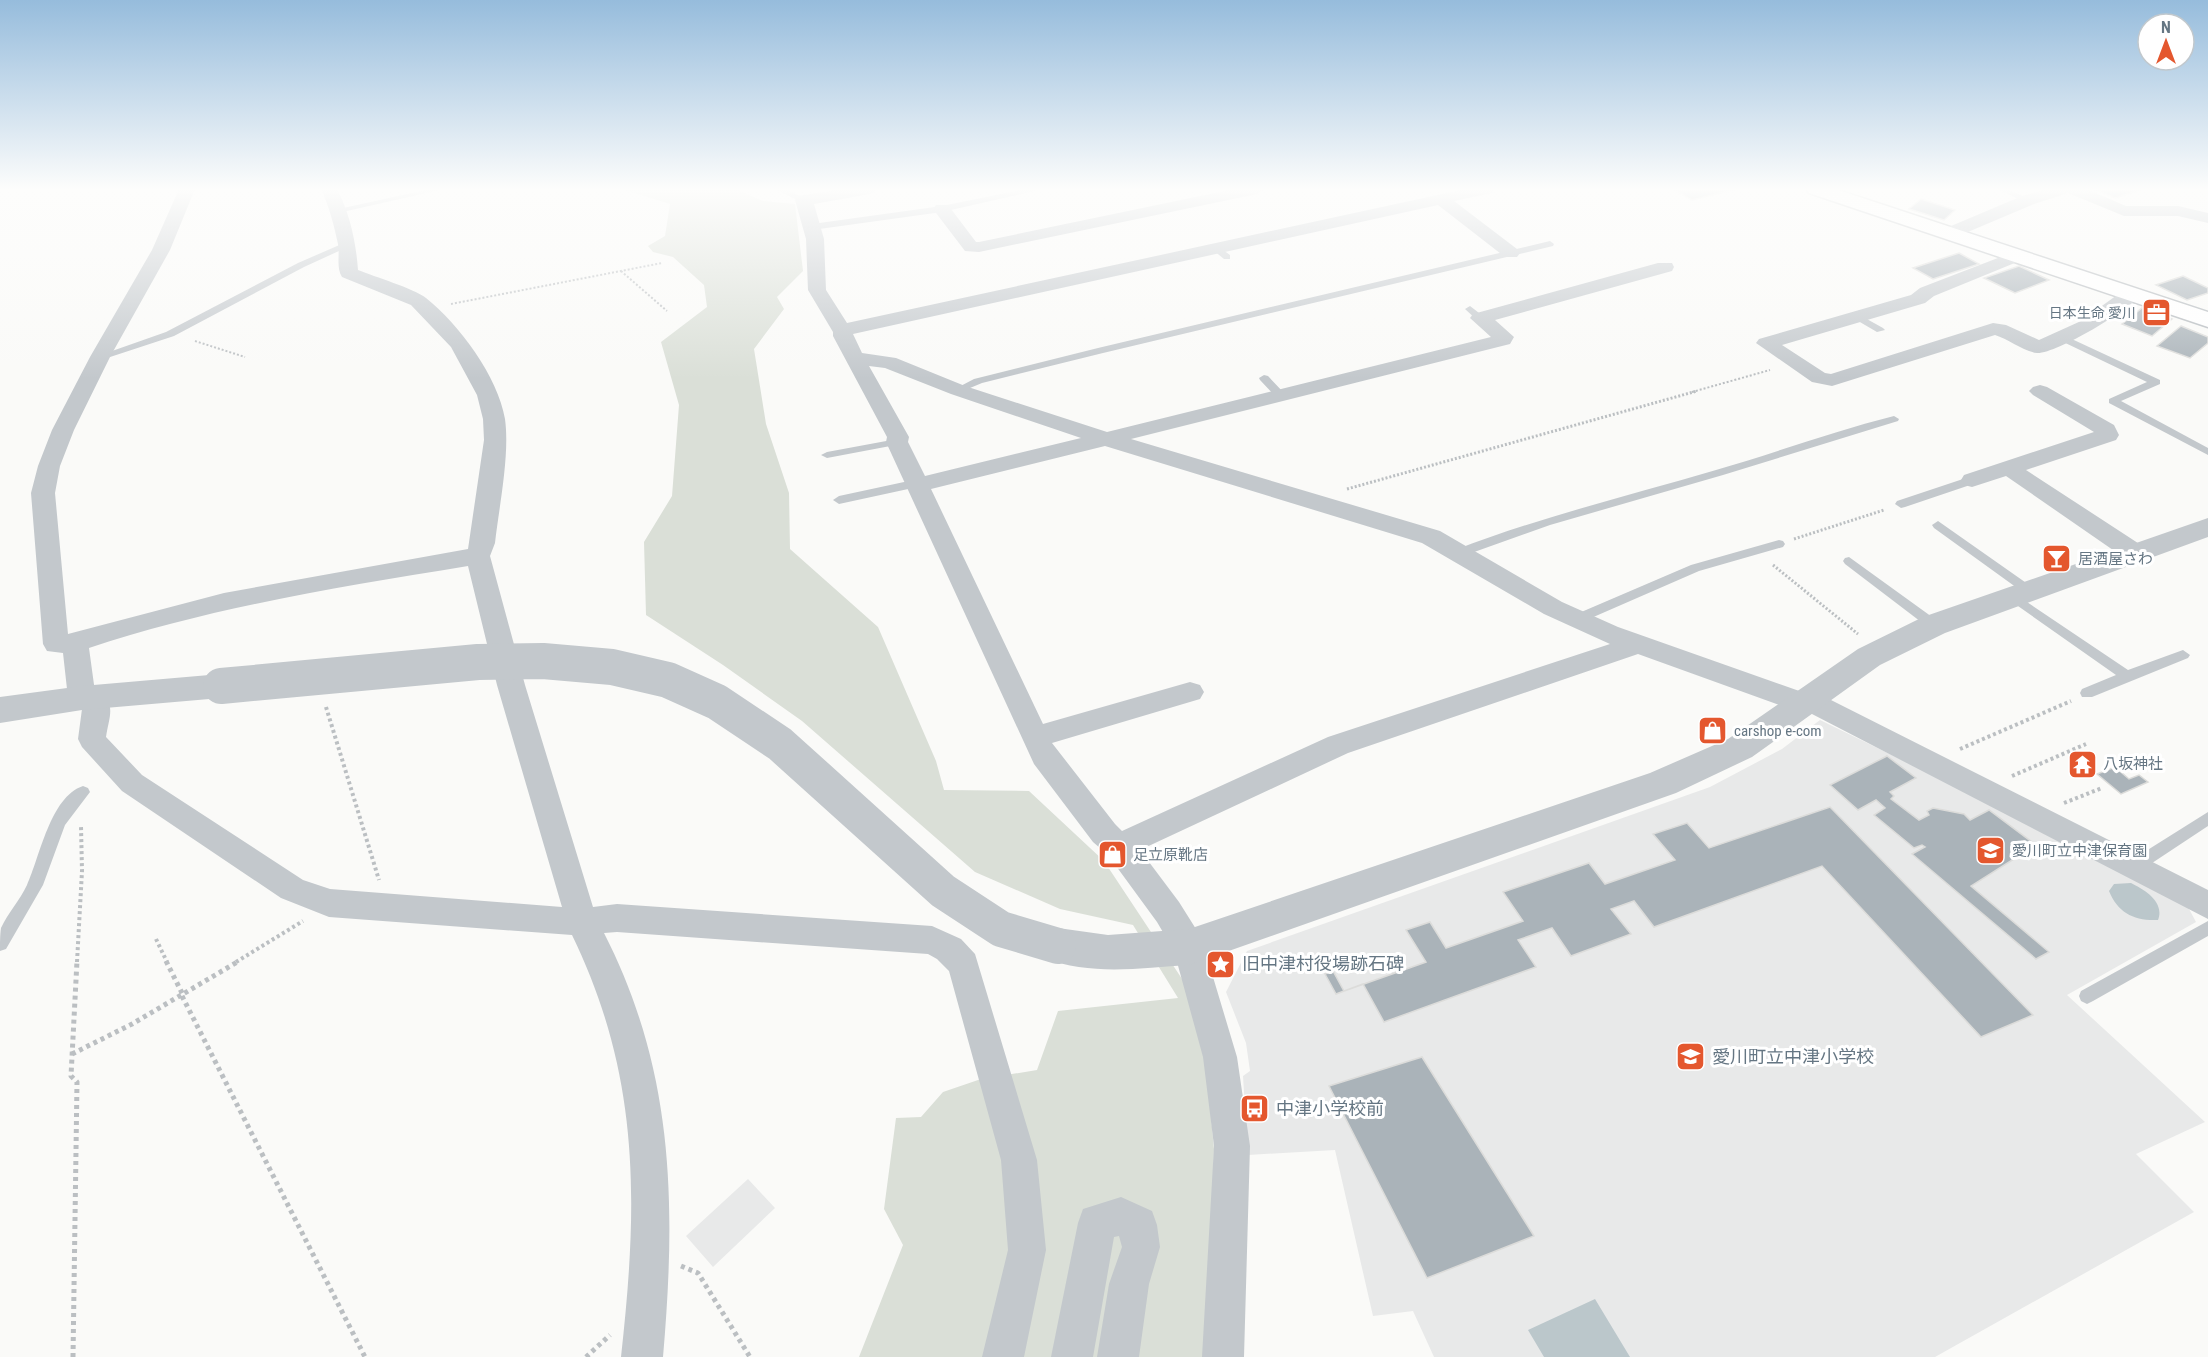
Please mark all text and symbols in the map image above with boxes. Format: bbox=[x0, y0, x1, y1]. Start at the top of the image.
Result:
north arrow bbox=[2136, 12, 2196, 72]
text: N bbox=[2161, 18, 2171, 37]
office icon: 日本生命 愛川 bbox=[2141, 297, 2173, 329]
place label: 日本生命 愛川 bbox=[2049, 305, 2136, 321]
bar icon: 居酒屋さわ bbox=[2041, 543, 2073, 575]
place label: 居酒屋さわ bbox=[2078, 550, 2153, 568]
shop icon: carshop e-com bbox=[1697, 715, 1729, 747]
place label: carshop e-com bbox=[1734, 722, 1822, 740]
temple icon: 八坂神社 bbox=[2066, 748, 2098, 780]
place label: 八坂神社 bbox=[2103, 755, 2163, 773]
school or university icon: 愛川町立中津保育園 bbox=[1975, 835, 2007, 867]
shop icon: 足立原靴店 bbox=[1096, 839, 1128, 871]
place label: 愛川町立中津保育園 bbox=[2012, 842, 2147, 860]
place label: 足立原靴店 bbox=[1133, 846, 1208, 864]
place icon: 旧中津村役場跡石碑 bbox=[1205, 948, 1237, 980]
place label: 旧中津村役場跡石碑 bbox=[1242, 953, 1404, 974]
school or university icon: 愛川町立中津小学校 bbox=[1675, 1041, 1707, 1073]
place label: 愛川町立中津小学校 bbox=[1712, 1046, 1874, 1067]
bus stop icon: 中津小学校前 bbox=[1239, 1093, 1271, 1125]
place label: 中津小学校前 bbox=[1276, 1098, 1384, 1119]

